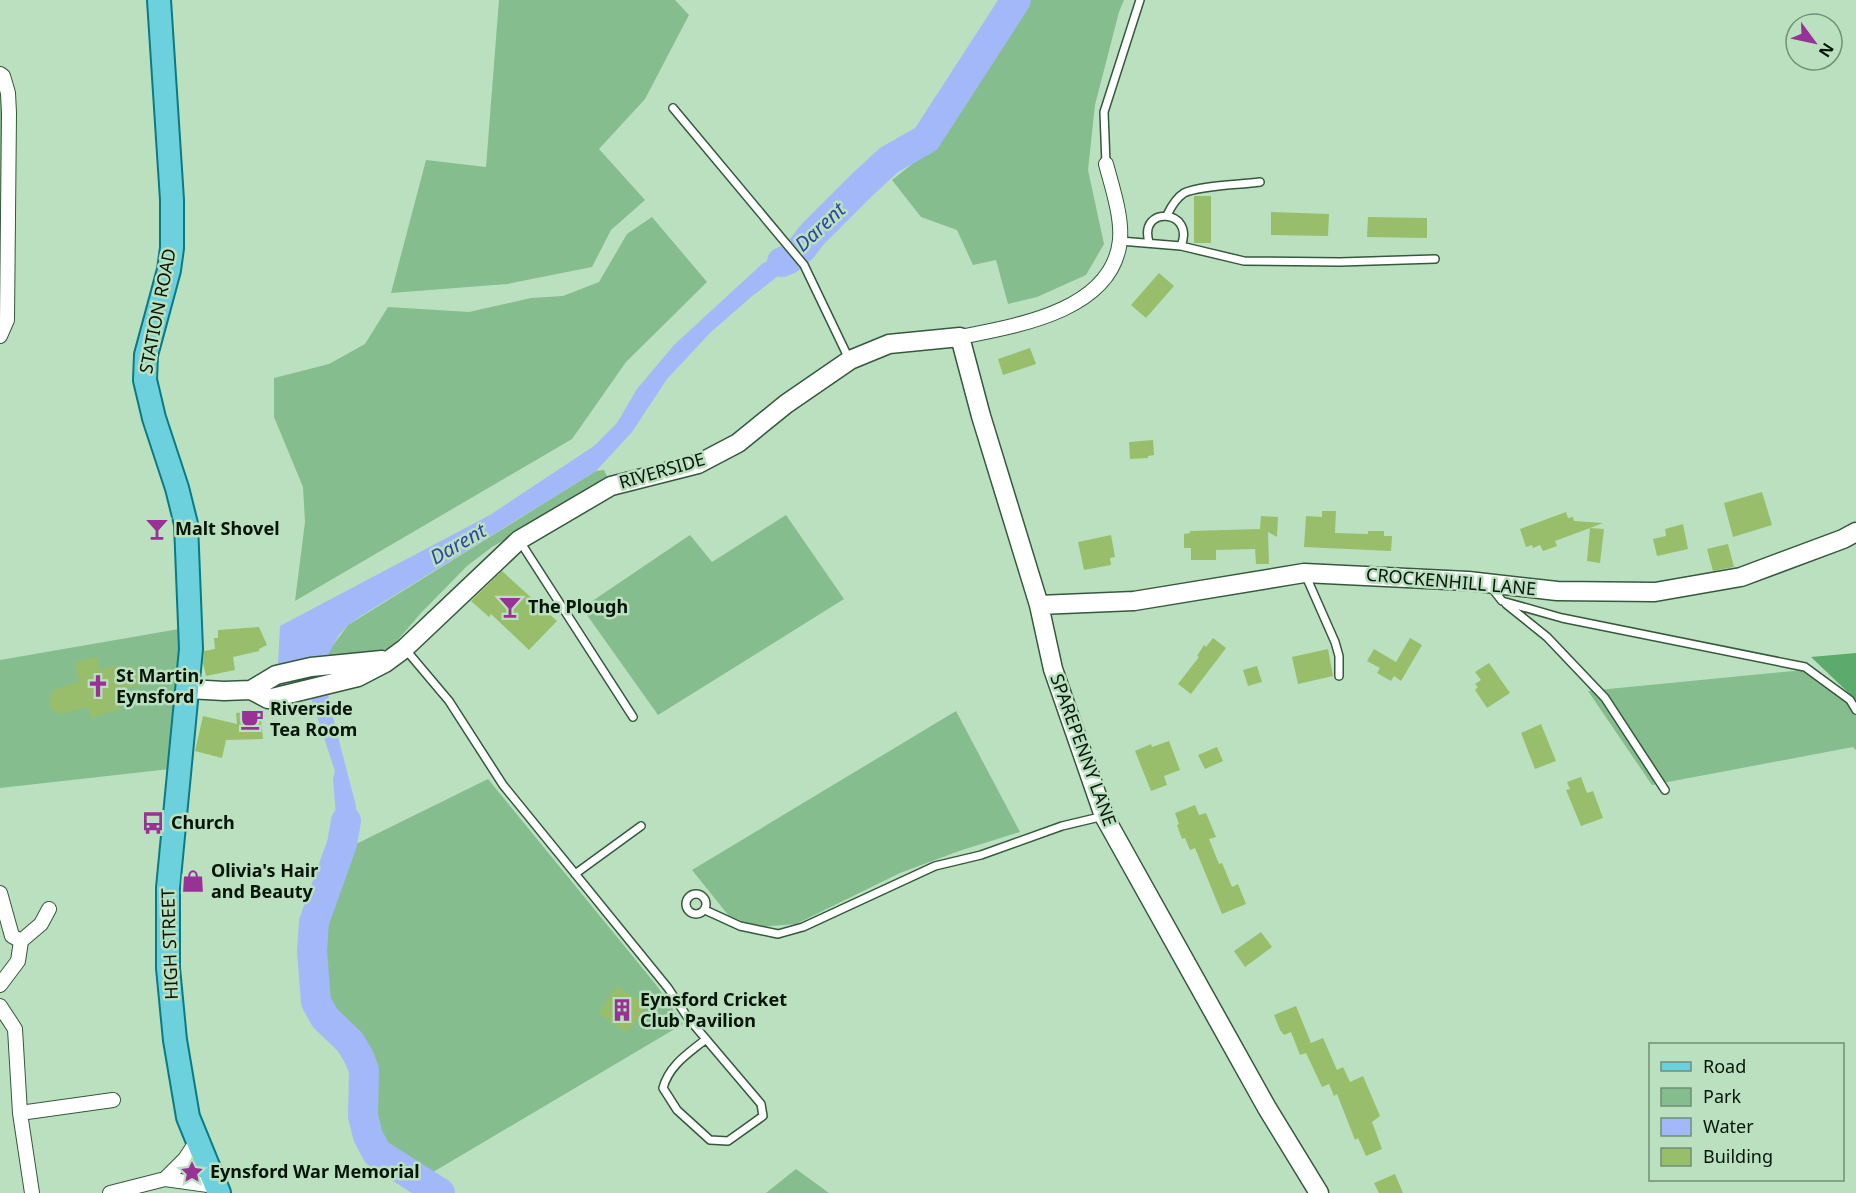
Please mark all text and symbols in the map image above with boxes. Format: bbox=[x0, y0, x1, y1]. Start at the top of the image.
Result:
north arrow bbox=[1784, 12, 1844, 72]
text: N bbox=[1814, 39, 1839, 62]
water label: Darent bbox=[788, 195, 852, 257]
street label: STATION ROAD bbox=[133, 246, 181, 375]
street label: RIVERSIDE bbox=[616, 446, 708, 494]
bar icon: Malt Shovel bbox=[144, 516, 170, 542]
place label: Malt Shovel bbox=[175, 516, 280, 540]
water label: Darent bbox=[425, 516, 492, 570]
street label: CROCKENHILL LANE bbox=[1365, 562, 1537, 600]
bar icon: The Plough bbox=[497, 594, 523, 620]
place label: The Plough bbox=[528, 594, 628, 618]
place label: St Martin, Eynsford bbox=[116, 663, 204, 708]
street label: SPAREPENNY LANE bbox=[1045, 670, 1123, 829]
church icon: St Martin, Eynsford bbox=[85, 673, 111, 699]
place label: Riverside Tea Room bbox=[270, 696, 357, 741]
cafe icon: Riverside Tea Room bbox=[239, 706, 265, 732]
bus stop icon: Church bbox=[140, 810, 166, 836]
place label: Church bbox=[171, 810, 235, 834]
place label: Olivia's Hair and Beauty bbox=[211, 858, 318, 903]
shop icon: Olivia's Hair and Beauty bbox=[180, 868, 206, 894]
street label: HIGH STREET bbox=[155, 888, 183, 1000]
place label: Eynsford Cricket Club Pavilion bbox=[640, 987, 787, 1032]
building icon: Eynsford Cricket Club Pavilion bbox=[609, 997, 635, 1023]
legend bbox=[1649, 1043, 1844, 1181]
text: Road bbox=[1703, 1054, 1746, 1078]
text: Park bbox=[1703, 1084, 1741, 1108]
text: Water bbox=[1703, 1114, 1754, 1138]
text: Building bbox=[1703, 1144, 1773, 1168]
place icon: Eynsford War Memorial bbox=[179, 1159, 205, 1185]
place label: Eynsford War Memorial bbox=[210, 1159, 420, 1183]

